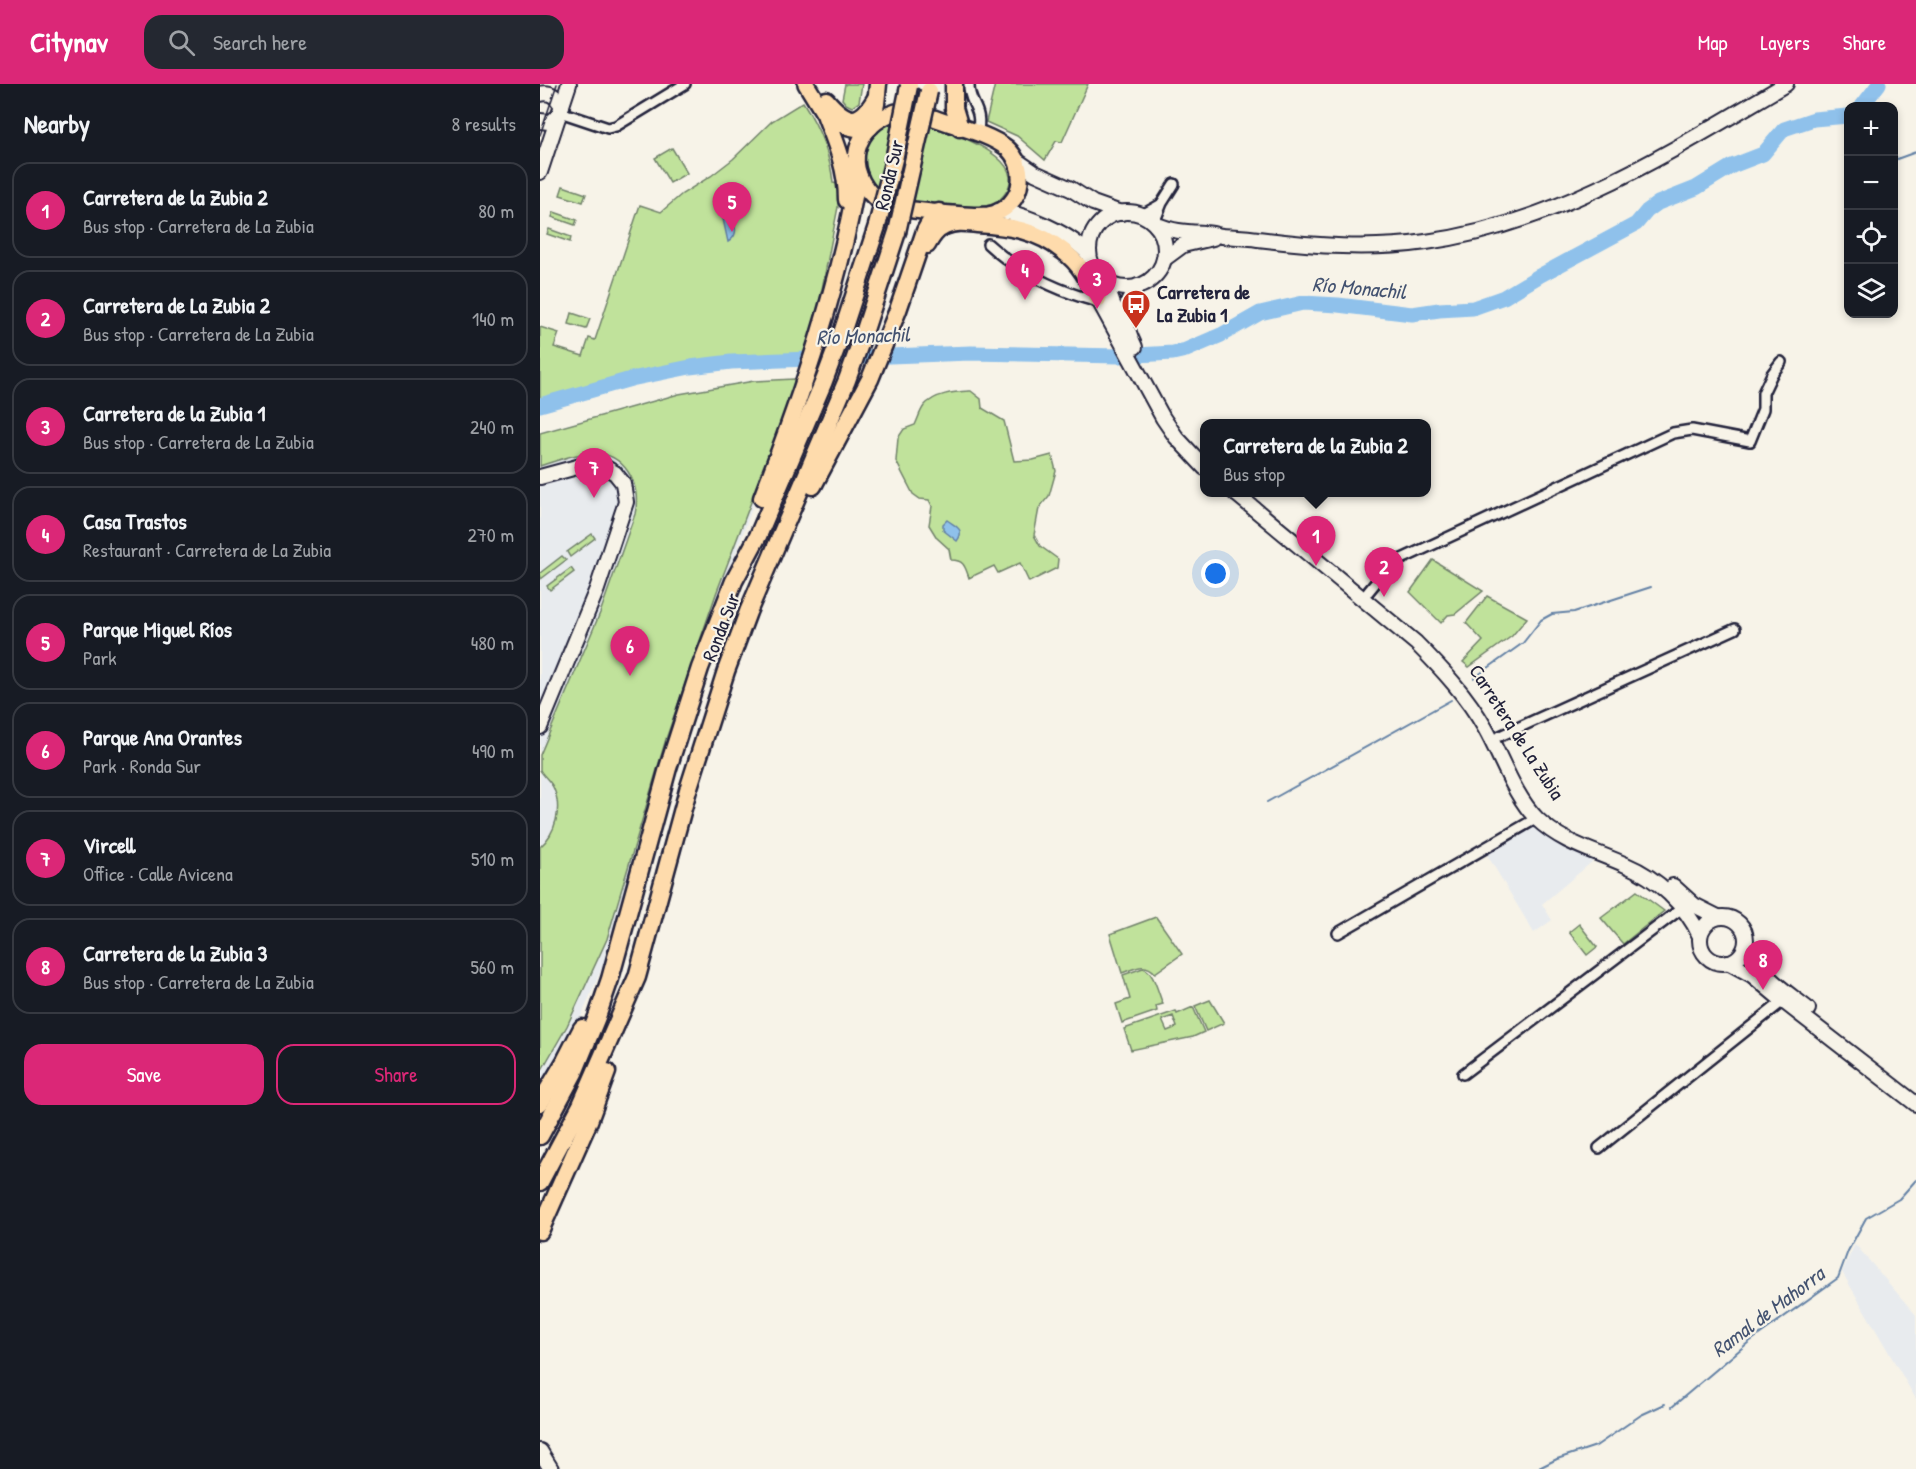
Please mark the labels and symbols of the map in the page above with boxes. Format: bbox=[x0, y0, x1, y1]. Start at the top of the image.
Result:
street label: Ronda Sur bbox=[867, 137, 910, 213]
pin: 5 bbox=[712, 182, 752, 232]
pin: 4 bbox=[1006, 250, 1044, 300]
pin: 3 bbox=[1078, 260, 1116, 309]
water label: Río Monachil bbox=[1311, 269, 1408, 306]
place label: Carretera de La Zubia 1 bbox=[1157, 278, 1250, 328]
bus stop icon: Carretera de La Zubia 1 bbox=[1120, 288, 1152, 330]
water label: Río Monachil bbox=[816, 319, 912, 352]
pin: 7 bbox=[574, 448, 614, 498]
pin: 1 bbox=[1296, 516, 1336, 566]
pin: 2 bbox=[1364, 548, 1404, 597]
your location bbox=[1201, 559, 1230, 588]
street label: Ronda Sur bbox=[695, 588, 746, 665]
pin: 6 bbox=[610, 626, 650, 676]
street label: Carretera de La Zubia bbox=[1464, 659, 1571, 805]
pin: 8 bbox=[1744, 940, 1782, 990]
water label: Ramal de Mahorra bbox=[1705, 1258, 1832, 1364]

